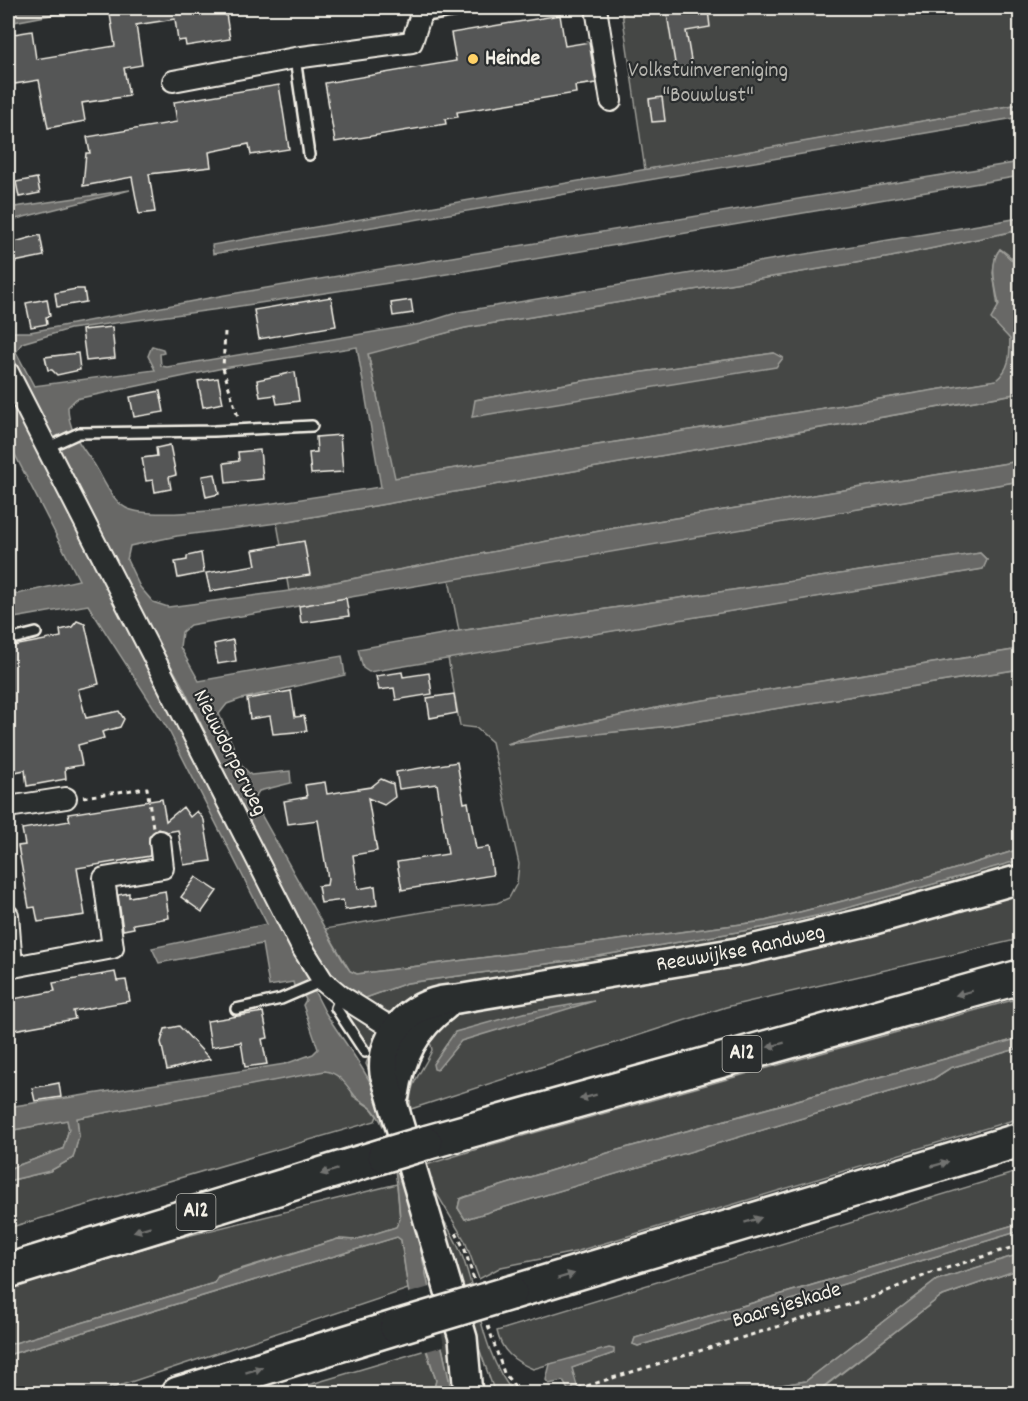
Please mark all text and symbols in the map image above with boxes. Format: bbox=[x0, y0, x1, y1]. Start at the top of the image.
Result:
place label: Heinde bbox=[485, 44, 540, 75]
marker: Heinde bbox=[466, 52, 480, 66]
park label: Volkstuinvereniging "Bouwlust" bbox=[628, 56, 788, 112]
street label: Nieuwdorperweg bbox=[184, 684, 274, 822]
street label: Reeuwijkse Randweg bbox=[654, 917, 828, 981]
one-way arrow bbox=[955, 988, 973, 998]
road number: A12 bbox=[722, 1036, 762, 1072]
one-way arrow bbox=[767, 1041, 785, 1050]
one-way arrow bbox=[579, 1093, 597, 1102]
one-way arrow bbox=[931, 1159, 949, 1168]
one-way arrow bbox=[320, 1167, 338, 1177]
road number: A12 bbox=[176, 1194, 216, 1230]
one-way arrow bbox=[744, 1215, 762, 1224]
one-way arrow bbox=[133, 1225, 151, 1234]
one-way arrow bbox=[557, 1271, 575, 1280]
street label: Baarsjeskade bbox=[729, 1275, 845, 1337]
one-way arrow bbox=[245, 1365, 263, 1374]

